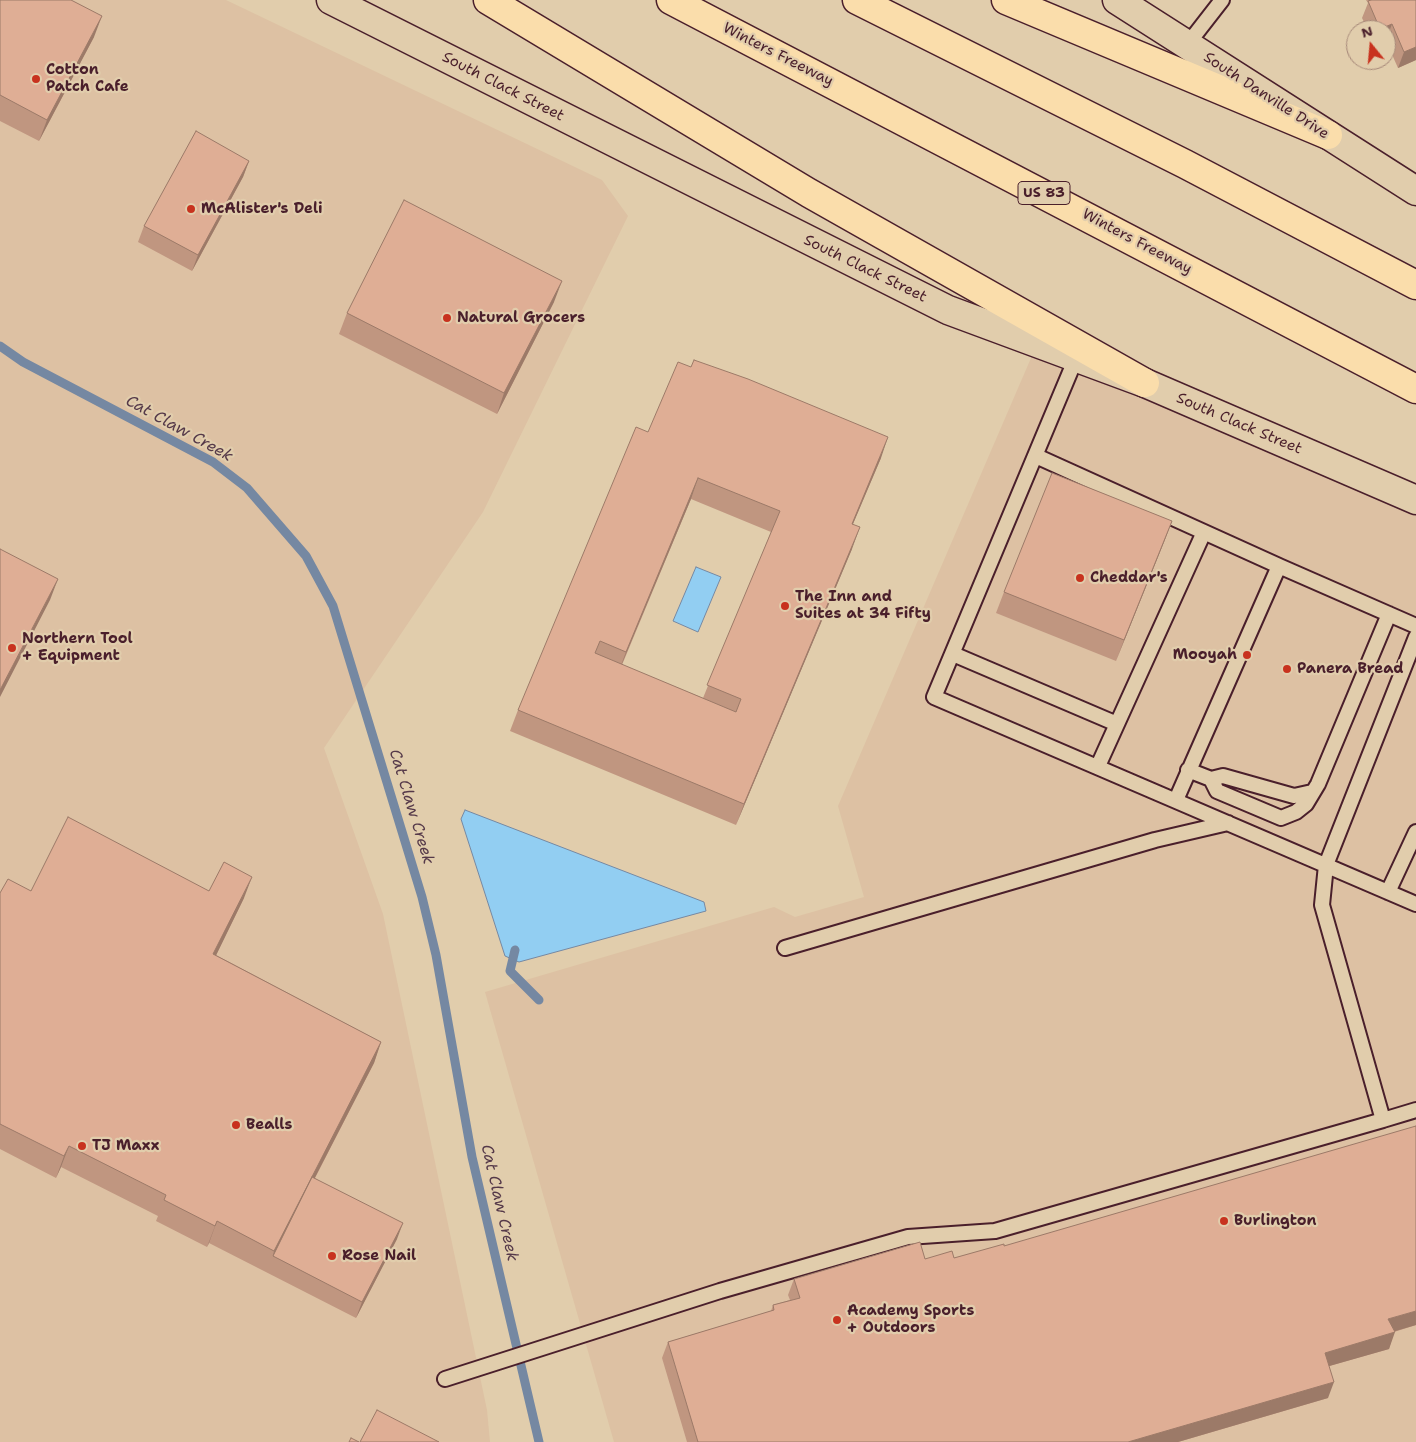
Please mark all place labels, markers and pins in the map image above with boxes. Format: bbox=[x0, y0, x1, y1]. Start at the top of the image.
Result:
place label: Cotton Patch Cafe bbox=[46, 61, 129, 96]
marker: Cotton Patch Cafe bbox=[30, 73, 42, 85]
place label: McAlister's Deli bbox=[201, 200, 323, 218]
marker: McAlister's Deli bbox=[185, 203, 197, 215]
place label: Natural Grocers bbox=[457, 309, 585, 327]
marker: Natural Grocers bbox=[441, 312, 453, 324]
place label: Cheddar's bbox=[1090, 569, 1168, 587]
marker: Cheddar's bbox=[1074, 572, 1086, 584]
place label: The Inn and Suites at 34 Fifty bbox=[795, 588, 931, 623]
marker: The Inn and Suites at 34 Fifty bbox=[779, 600, 791, 612]
place label: Northern Tool + Equipment bbox=[22, 630, 133, 665]
marker: Northern Tool + Equipment bbox=[6, 642, 18, 654]
place label: Mooyah bbox=[1173, 646, 1237, 664]
marker: Mooyah bbox=[1241, 649, 1253, 661]
place label: Panera Bread bbox=[1297, 660, 1404, 678]
marker: Panera Bread bbox=[1281, 663, 1293, 675]
place label: Bealls bbox=[246, 1116, 292, 1134]
marker: Bealls bbox=[230, 1119, 242, 1131]
place label: TJ Maxx bbox=[92, 1137, 159, 1155]
marker: TJ Maxx bbox=[76, 1140, 88, 1152]
place label: Burlington bbox=[1234, 1212, 1317, 1230]
marker: Burlington bbox=[1218, 1215, 1230, 1227]
place label: Rose Nail bbox=[342, 1247, 416, 1265]
marker: Rose Nail bbox=[326, 1250, 338, 1262]
place label: Academy Sports + Outdoors bbox=[847, 1302, 974, 1337]
marker: Academy Sports + Outdoors bbox=[831, 1314, 843, 1326]

